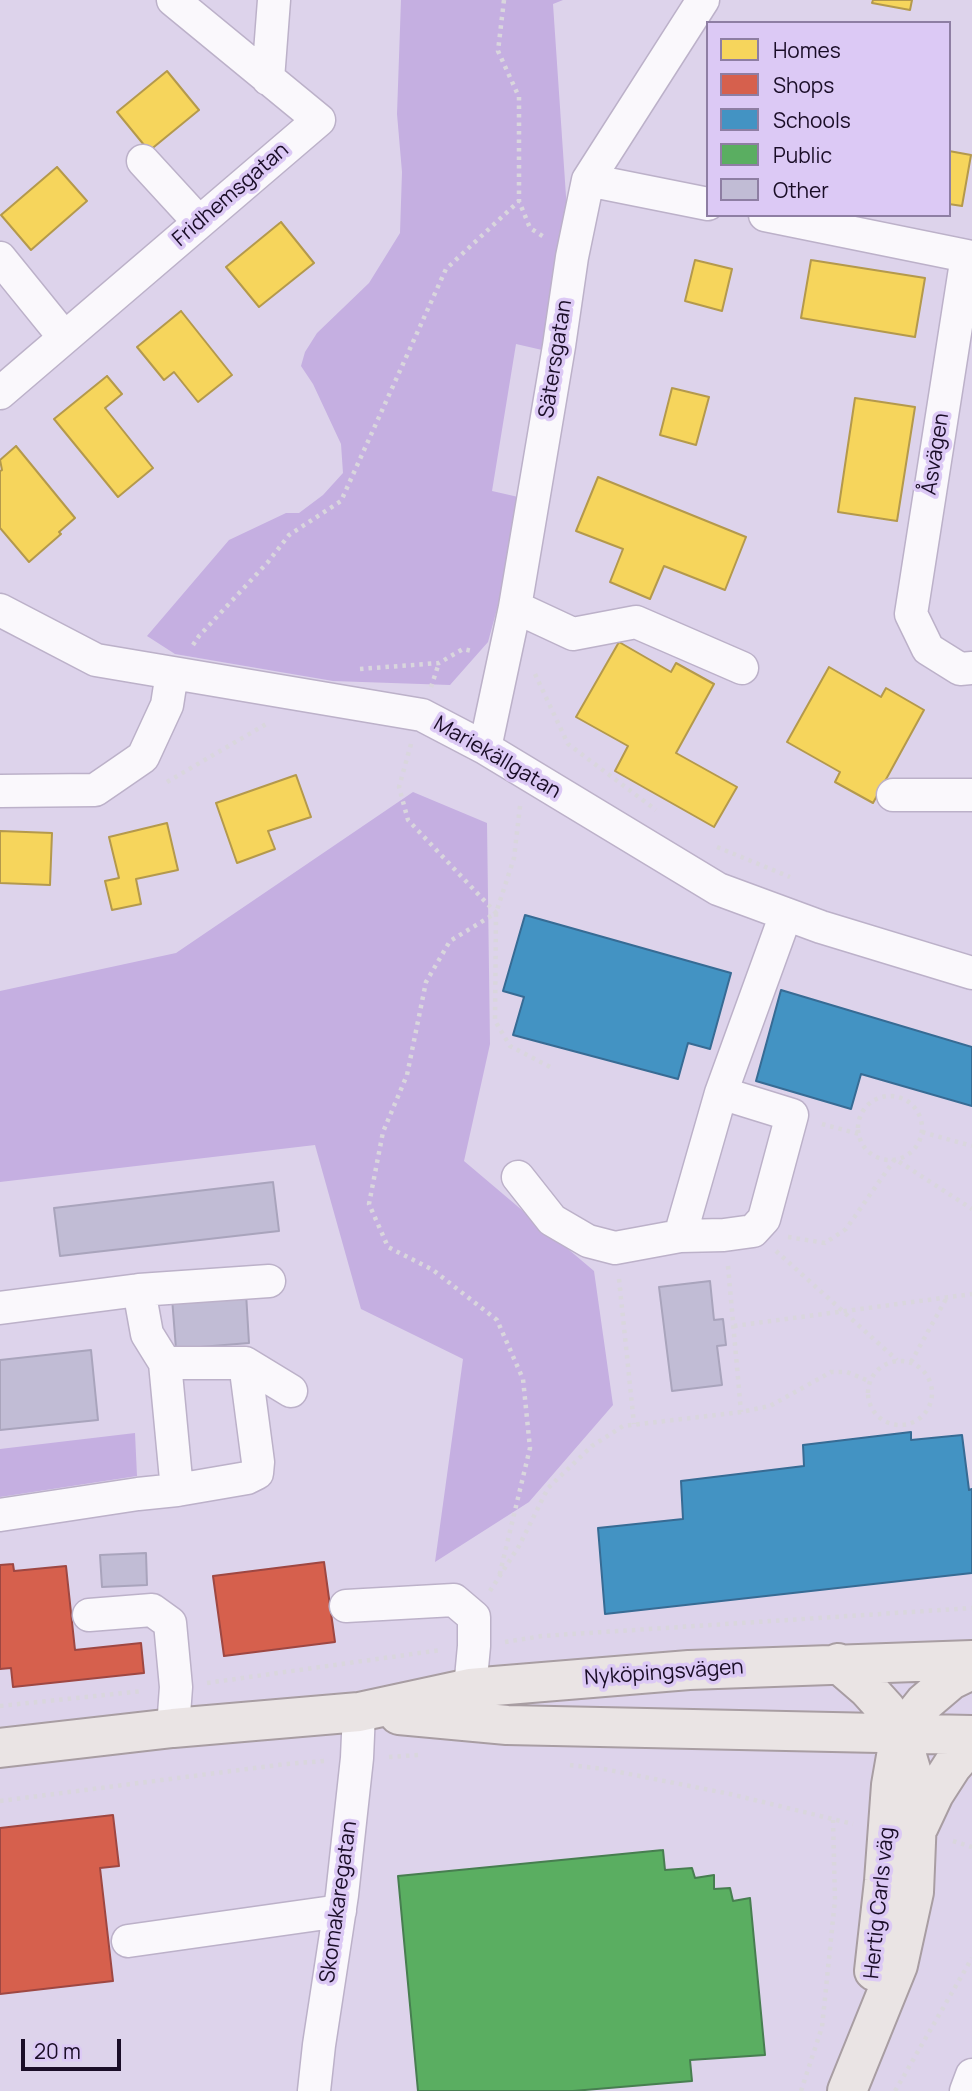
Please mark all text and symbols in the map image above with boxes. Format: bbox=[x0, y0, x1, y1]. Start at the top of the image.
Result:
legend bbox=[706, 21, 951, 217]
text: Homes bbox=[773, 36, 841, 64]
text: Shops bbox=[773, 71, 834, 99]
text: Schools bbox=[773, 106, 851, 134]
street label: Fridhemsgatan bbox=[168, 138, 294, 252]
text: Public bbox=[773, 141, 832, 169]
text: Other bbox=[773, 176, 829, 204]
street label: Sätersgatan bbox=[534, 298, 578, 420]
street label: Åsvägen bbox=[917, 411, 955, 497]
street label: Mariekällgatan bbox=[429, 711, 565, 805]
street label: Nyköpingsvägen bbox=[584, 1655, 744, 1691]
street label: Skomakaregatan bbox=[315, 1819, 363, 1985]
street label: Hertig Carls väg bbox=[859, 1826, 901, 1980]
scale bar bbox=[24, 2024, 124, 2068]
text: 20 m bbox=[34, 2037, 81, 2065]

